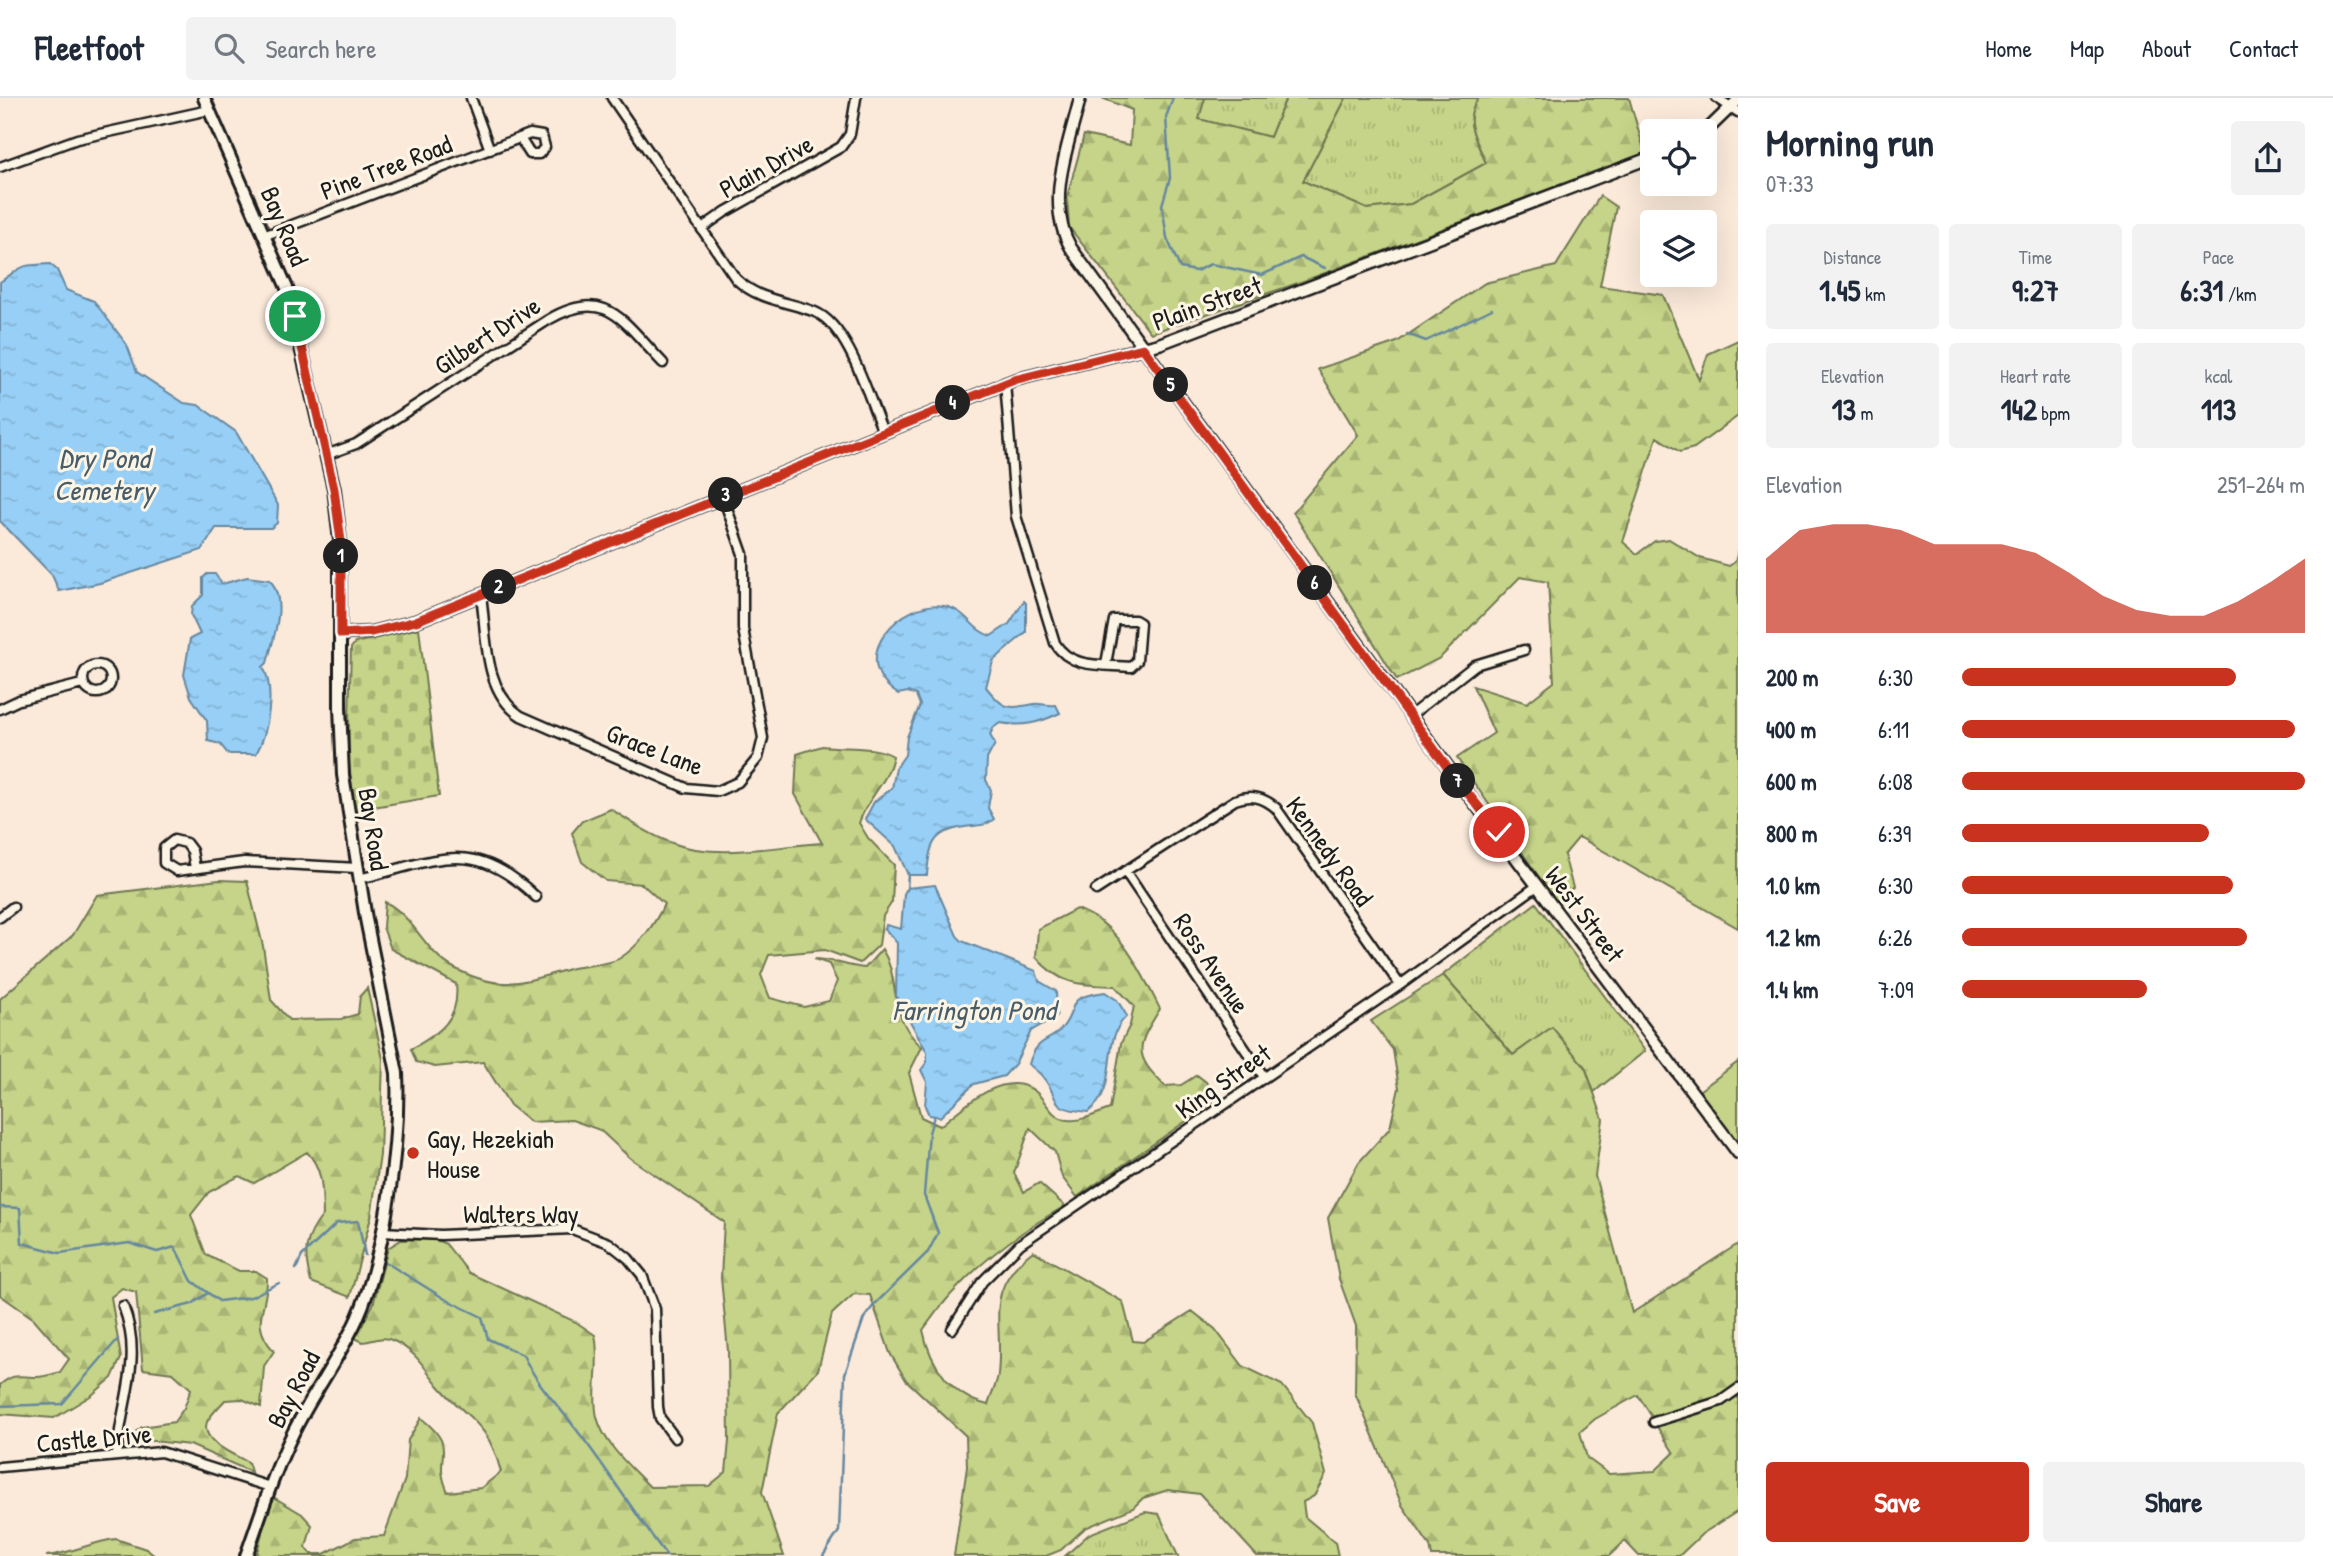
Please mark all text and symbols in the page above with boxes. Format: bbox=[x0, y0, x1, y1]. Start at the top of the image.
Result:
search box bbox=[186, 17, 676, 80]
text: Fleetfoot bbox=[35, 26, 144, 70]
icon: search bbox=[210, 29, 248, 67]
text: Search here bbox=[266, 31, 377, 66]
text: Home bbox=[1985, 32, 2032, 64]
text: Map bbox=[2070, 32, 2104, 64]
text: About bbox=[2142, 32, 2191, 64]
text: Contact bbox=[2229, 32, 2298, 64]
text: Morning run bbox=[1766, 116, 1934, 168]
map controls bbox=[1640, 119, 1717, 287]
button: locate bbox=[1640, 119, 1717, 196]
button: share bbox=[2231, 121, 2305, 195]
street label: Pine Tree Road bbox=[315, 126, 457, 208]
street label: Plain Drive bbox=[713, 126, 819, 206]
text: 07:33 bbox=[1766, 168, 1814, 199]
street label: Bay Road bbox=[253, 181, 317, 271]
button: layers bbox=[1640, 210, 1717, 287]
text: Distance bbox=[1823, 244, 1882, 270]
text: Time bbox=[2019, 244, 2052, 270]
text: Pace bbox=[2203, 244, 2234, 270]
street label: Plain Street bbox=[1148, 267, 1267, 339]
text: 1.45 bbox=[1819, 270, 1861, 310]
text: 9:27 bbox=[2012, 270, 2059, 310]
text: 6:31 bbox=[2180, 270, 2224, 310]
text: km bbox=[1861, 281, 1886, 307]
text: /km bbox=[2224, 281, 2257, 307]
pin bbox=[265, 286, 325, 346]
street label: Gilbert Drive bbox=[427, 288, 547, 382]
icon: arrive bbox=[276, 297, 314, 335]
text: Elevation bbox=[1821, 363, 1884, 389]
text: Heart rate bbox=[2000, 363, 2071, 389]
text: kcal bbox=[2205, 363, 2232, 389]
pin: 5 bbox=[1154, 368, 1188, 402]
text: 5 bbox=[1166, 371, 1175, 397]
pin: 4 bbox=[936, 386, 970, 420]
text: 4 bbox=[949, 389, 956, 415]
text: 13 bbox=[1832, 389, 1856, 429]
text: 142 bbox=[2001, 389, 2037, 429]
text: 113 bbox=[2201, 389, 2236, 429]
text: m bbox=[1856, 400, 1873, 426]
text: bpm bbox=[2037, 400, 2070, 426]
water label: Dry Pond Cemetery bbox=[54, 439, 157, 509]
text: Elevation bbox=[1766, 469, 1842, 500]
text: 251–264 m bbox=[2217, 469, 2305, 500]
pin: 3 bbox=[708, 478, 744, 512]
text: 3 bbox=[721, 481, 730, 507]
pin: 1 bbox=[324, 538, 358, 574]
text: 1 bbox=[337, 542, 344, 568]
pin: 6 bbox=[1298, 566, 1332, 601]
text: 6 bbox=[1311, 569, 1318, 595]
pin: 2 bbox=[482, 570, 516, 604]
text: 2 bbox=[494, 573, 503, 599]
text: 200 m bbox=[1766, 662, 1818, 693]
text: 6:30 bbox=[1878, 662, 1913, 693]
text: 400 m bbox=[1766, 714, 1816, 745]
text: 6:11 bbox=[1878, 714, 1909, 745]
street label: Grace Lane bbox=[602, 715, 708, 783]
pin: 7 bbox=[1440, 764, 1476, 798]
text: 600 m bbox=[1766, 766, 1817, 797]
text: 6:08 bbox=[1878, 766, 1913, 797]
text: 7 bbox=[1453, 767, 1462, 793]
street label: Bay Road bbox=[350, 785, 398, 873]
street label: Kennedy Road bbox=[1278, 789, 1382, 913]
pin bbox=[1469, 802, 1529, 862]
icon: check bbox=[1480, 813, 1518, 851]
text: 800 m bbox=[1766, 818, 1818, 849]
text: 6:39 bbox=[1878, 818, 1911, 849]
street label: West Street bbox=[1537, 859, 1633, 970]
text: 1.0 km bbox=[1766, 870, 1820, 901]
text: 6:30 bbox=[1878, 870, 1913, 901]
street label: Ross Avenue bbox=[1166, 906, 1258, 1020]
text: 1.2 km bbox=[1766, 922, 1821, 953]
text: 6:26 bbox=[1878, 922, 1912, 953]
text: 1.4 km bbox=[1766, 974, 1818, 1005]
text: 7:09 bbox=[1878, 974, 1913, 1005]
water label: Farrington Pond bbox=[893, 991, 1059, 1029]
street label: King Street bbox=[1168, 1035, 1279, 1127]
place label: Gay, Hezekiah House bbox=[427, 1121, 554, 1186]
marker: Gay, Hezekiah House bbox=[405, 1145, 421, 1161]
street label: Walters Way bbox=[463, 1196, 579, 1231]
street label: Bay Road bbox=[258, 1344, 328, 1434]
street label: Castle Drive bbox=[35, 1416, 153, 1460]
button: Save bbox=[1766, 1462, 2029, 1542]
button: Share bbox=[2043, 1462, 2305, 1542]

